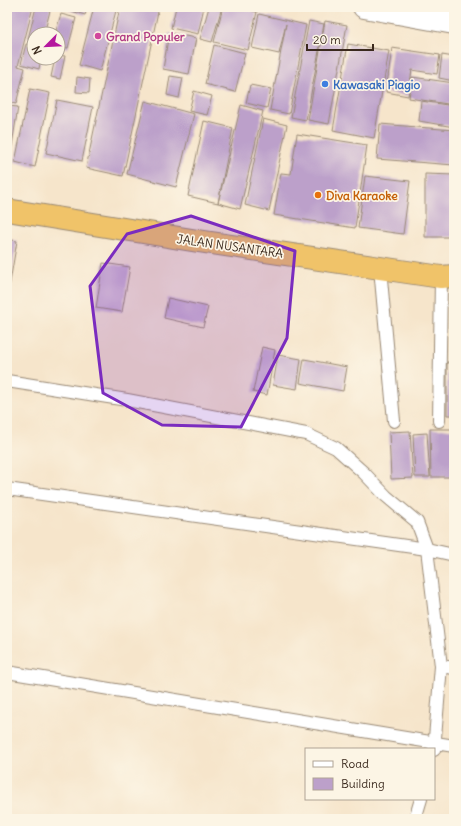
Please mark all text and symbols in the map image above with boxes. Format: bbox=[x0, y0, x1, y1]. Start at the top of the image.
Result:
north arrow bbox=[26, 26, 66, 66]
scale bar bbox=[307, 26, 373, 52]
place label: Grand Populer bbox=[106, 29, 185, 45]
marker: Grand Populer bbox=[93, 31, 103, 41]
text: 20 m bbox=[313, 32, 341, 47]
text: N bbox=[29, 44, 45, 56]
place label: Kawasaki Piagio bbox=[333, 77, 421, 93]
marker: Kawasaki Piagio bbox=[320, 79, 330, 89]
place label: Diva Karaoke bbox=[326, 188, 398, 203]
marker: Diva Karaoke bbox=[313, 190, 323, 200]
street label: JALAN NUSANTARA bbox=[176, 231, 284, 261]
legend bbox=[305, 748, 435, 800]
text: Road bbox=[341, 756, 369, 771]
text: Building bbox=[341, 776, 385, 791]

